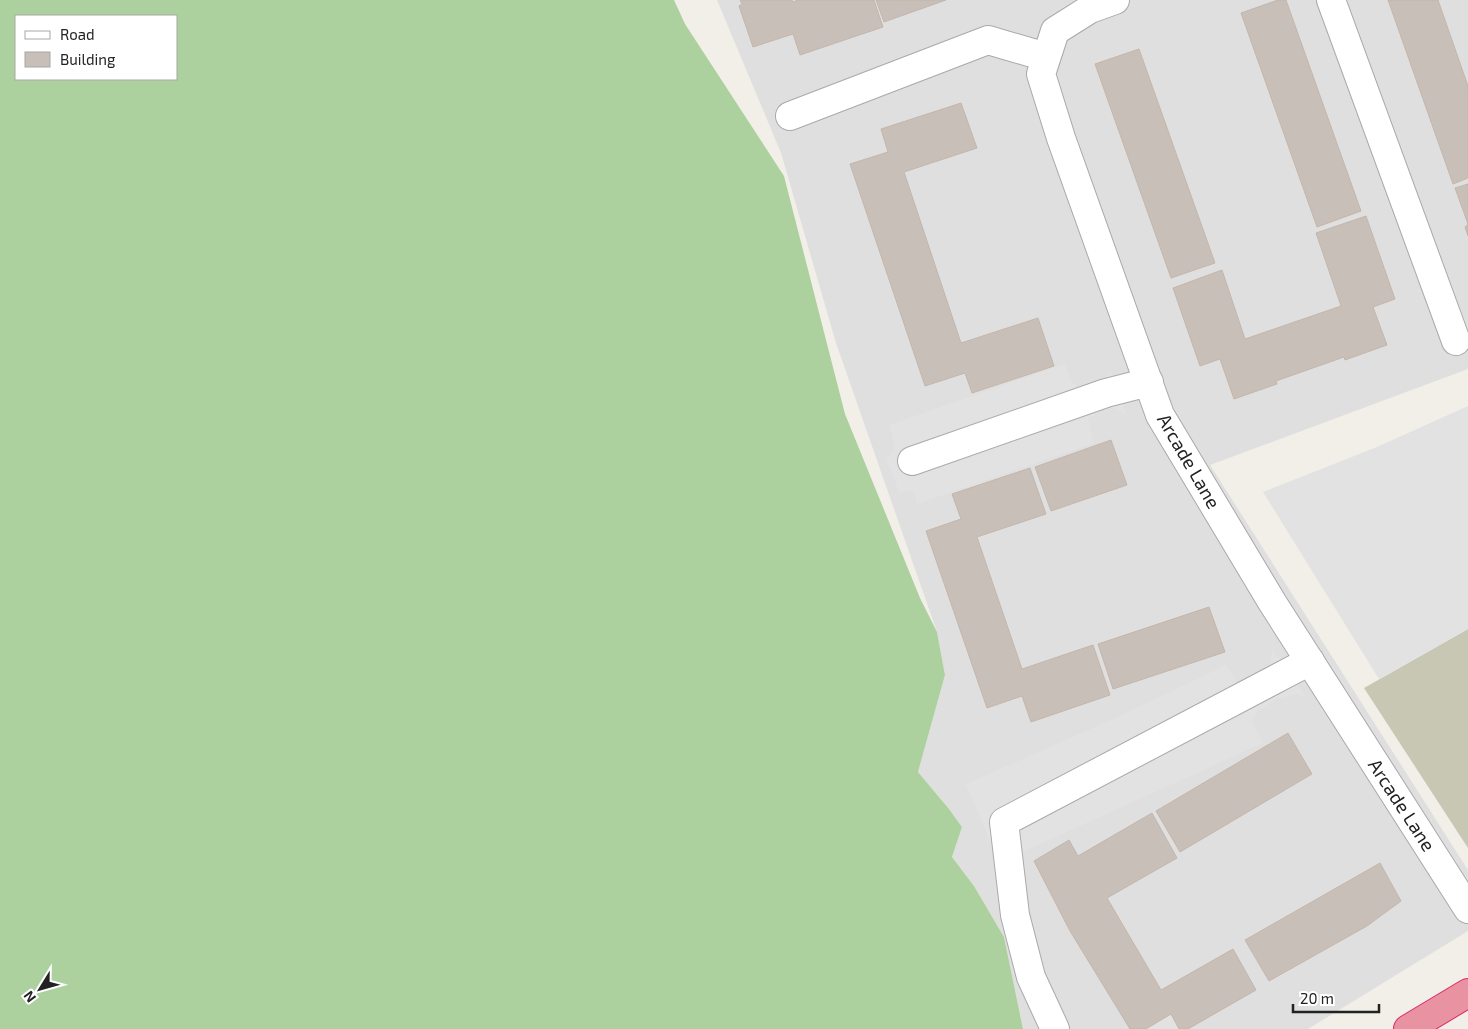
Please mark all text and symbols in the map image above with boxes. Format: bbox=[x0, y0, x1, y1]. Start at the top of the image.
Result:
legend bbox=[15, 15, 178, 80]
text: Road bbox=[60, 25, 95, 43]
text: Building bbox=[60, 50, 116, 68]
street label: Arcade Lane bbox=[1153, 409, 1226, 512]
street label: Arcade Lane bbox=[1364, 754, 1441, 855]
north arrow bbox=[15, 964, 65, 1014]
scale bar bbox=[1293, 982, 1379, 1014]
text: N bbox=[19, 988, 39, 1006]
text: 20 m bbox=[1300, 989, 1334, 1007]

